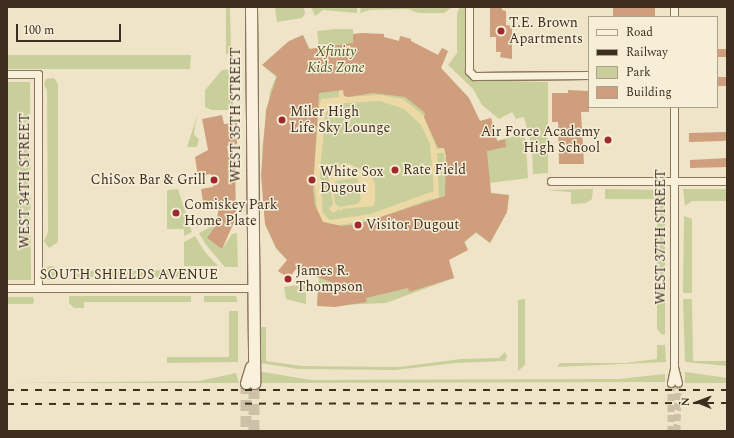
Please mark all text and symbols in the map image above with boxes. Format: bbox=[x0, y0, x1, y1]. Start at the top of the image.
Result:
place label: T.E. Brown Apartments bbox=[509, 15, 583, 48]
scale bar bbox=[18, 16, 123, 42]
legend bbox=[588, 16, 718, 108]
text: 100 m bbox=[23, 21, 54, 40]
text: Road bbox=[626, 23, 653, 42]
marker: T.E. Brown Apartments bbox=[496, 26, 506, 36]
text: Railway bbox=[626, 43, 668, 62]
park label: Xfinity Kids Zone bbox=[307, 44, 365, 76]
street label: WEST 35TH STREET bbox=[228, 47, 244, 183]
text: Park bbox=[626, 63, 651, 82]
text: Building bbox=[626, 83, 672, 102]
place label: Miler High Life Sky Lounge bbox=[290, 104, 390, 136]
street label: WEST 34TH STREET bbox=[17, 113, 33, 249]
marker: Miler High Life Sky Lounge bbox=[277, 115, 287, 125]
place label: Air Force Academy High School bbox=[481, 124, 600, 156]
marker: Air Force Academy High School bbox=[603, 135, 613, 145]
place label: Rate Field bbox=[403, 162, 466, 178]
place label: White Sox Dugout bbox=[320, 164, 384, 196]
marker: Rate Field bbox=[390, 165, 400, 175]
street label: WEST 37TH STREET bbox=[653, 169, 669, 305]
place label: ChiSox Bar & Grill bbox=[91, 172, 206, 188]
marker: ChiSox Bar & Grill bbox=[209, 175, 219, 185]
marker: White Sox Dugout bbox=[307, 175, 317, 185]
place label: Comiskey Park Home Plate bbox=[184, 197, 278, 230]
marker: Comiskey Park Home Plate bbox=[171, 208, 181, 218]
place label: Visitor Dugout bbox=[366, 217, 459, 233]
marker: Visitor Dugout bbox=[353, 220, 363, 230]
place label: James R. Thompson bbox=[296, 263, 363, 296]
street label: SOUTH SHIELDS AVENUE bbox=[40, 267, 218, 283]
marker: James R. Thompson bbox=[283, 274, 293, 284]
north arrow bbox=[678, 382, 718, 422]
text: N bbox=[677, 397, 694, 406]

